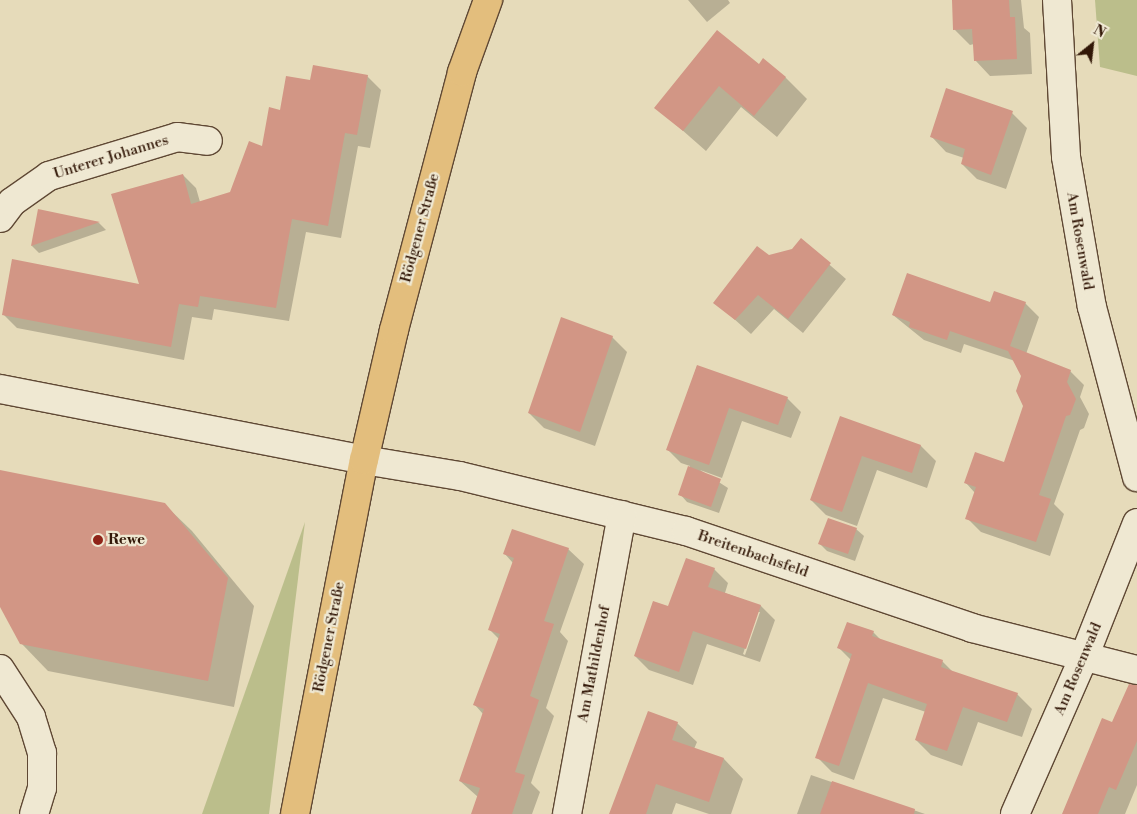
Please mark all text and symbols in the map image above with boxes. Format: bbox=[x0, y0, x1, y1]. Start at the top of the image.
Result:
north arrow bbox=[1067, 20, 1117, 70]
text: N bbox=[1090, 21, 1108, 42]
street label: Unterer Johannes bbox=[51, 131, 171, 183]
street label: Rödgener Straße bbox=[397, 171, 443, 285]
street label: Am Rosenwald bbox=[1063, 191, 1097, 291]
street label: Breitenbachsfeld bbox=[695, 527, 811, 581]
place label: Rewe bbox=[108, 531, 145, 549]
marker: Rewe bbox=[92, 534, 104, 546]
street label: Rödgener Straße bbox=[309, 580, 349, 694]
street label: Am Mathildenhof bbox=[574, 604, 614, 724]
street label: Am Rosenwald bbox=[1050, 620, 1106, 718]

